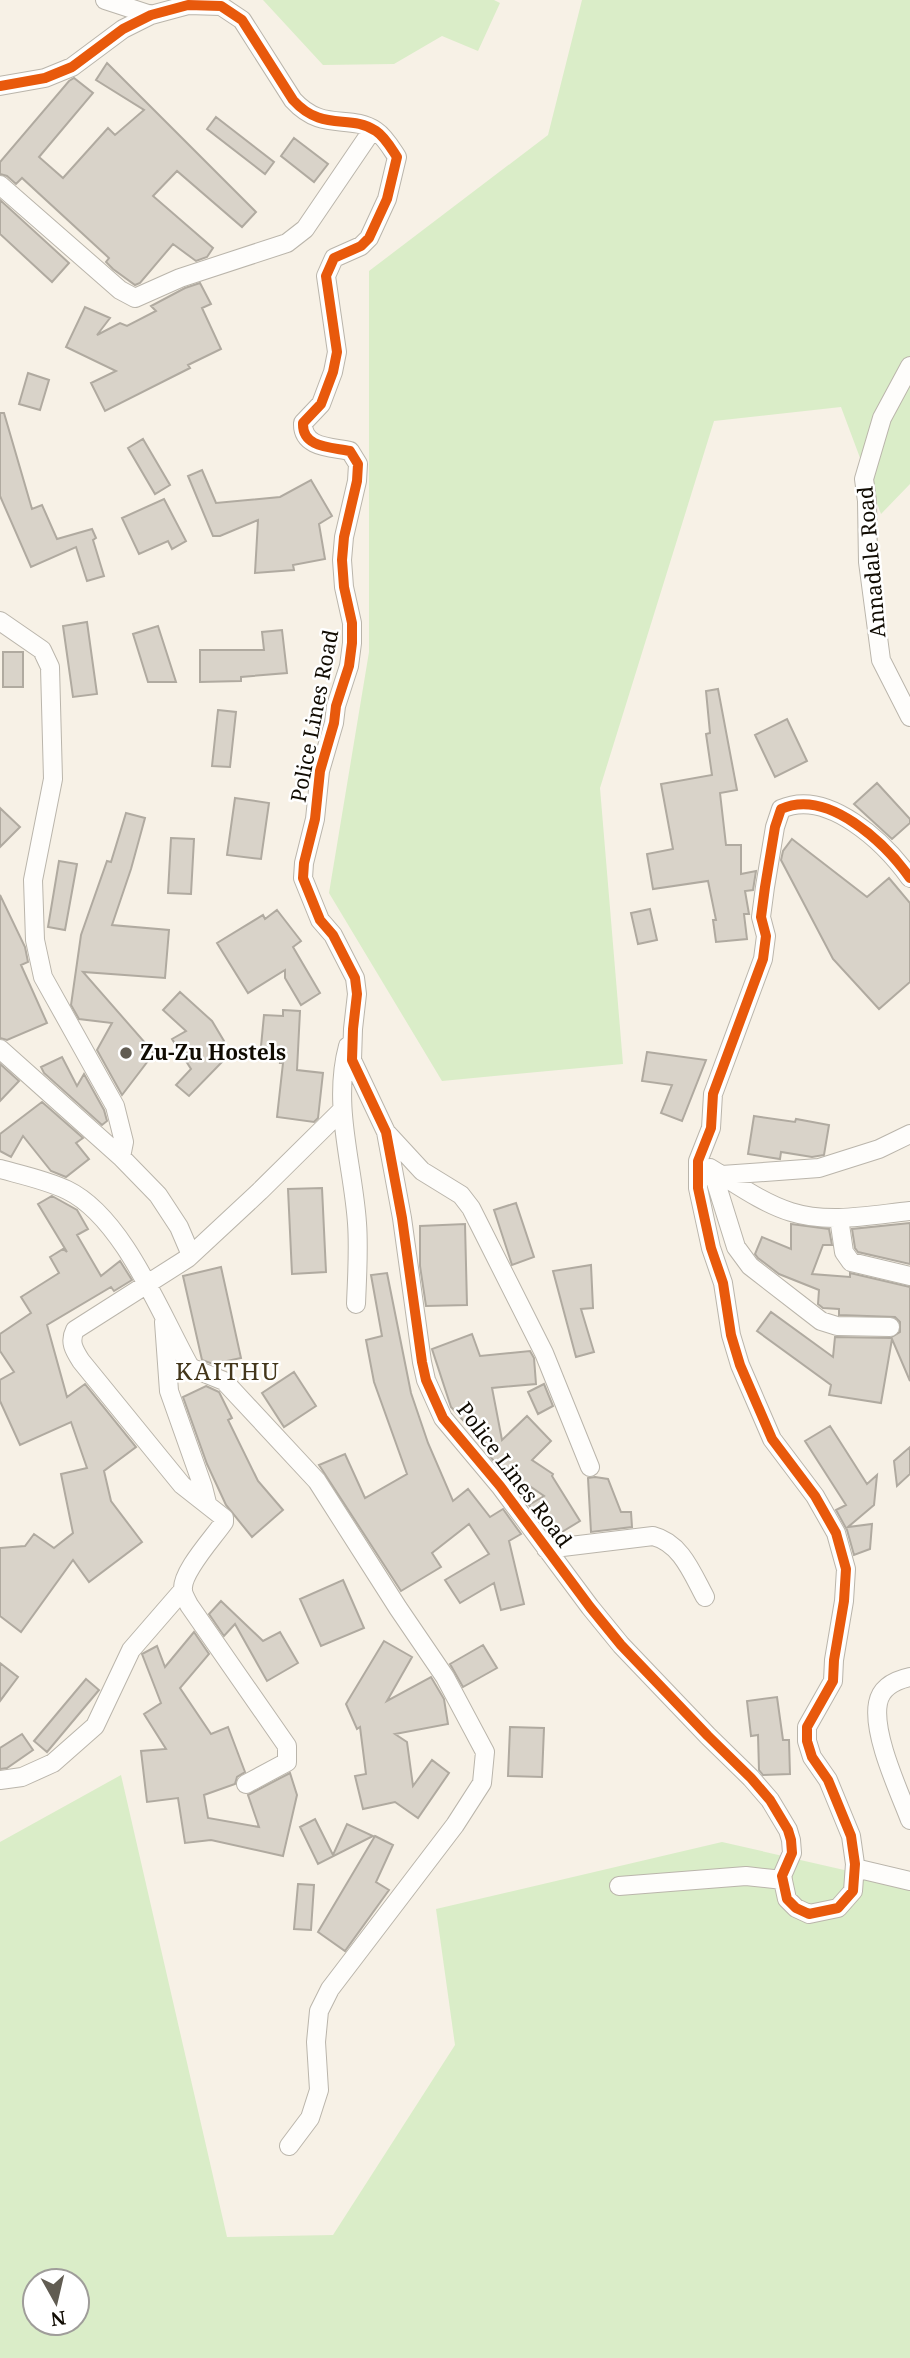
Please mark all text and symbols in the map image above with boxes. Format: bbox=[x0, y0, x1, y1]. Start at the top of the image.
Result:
street label: Annadale Road bbox=[850, 485, 892, 639]
street label: Police Lines Road bbox=[284, 627, 344, 804]
place label: Zu-Zu Hostels bbox=[140, 1038, 286, 1066]
marker: Zu-Zu Hostels bbox=[118, 1045, 134, 1061]
district label: KAITHU bbox=[175, 1354, 281, 1387]
street label: Police Lines Road bbox=[451, 1396, 579, 1553]
north arrow bbox=[21, 2267, 91, 2337]
text: N bbox=[49, 2305, 68, 2333]

